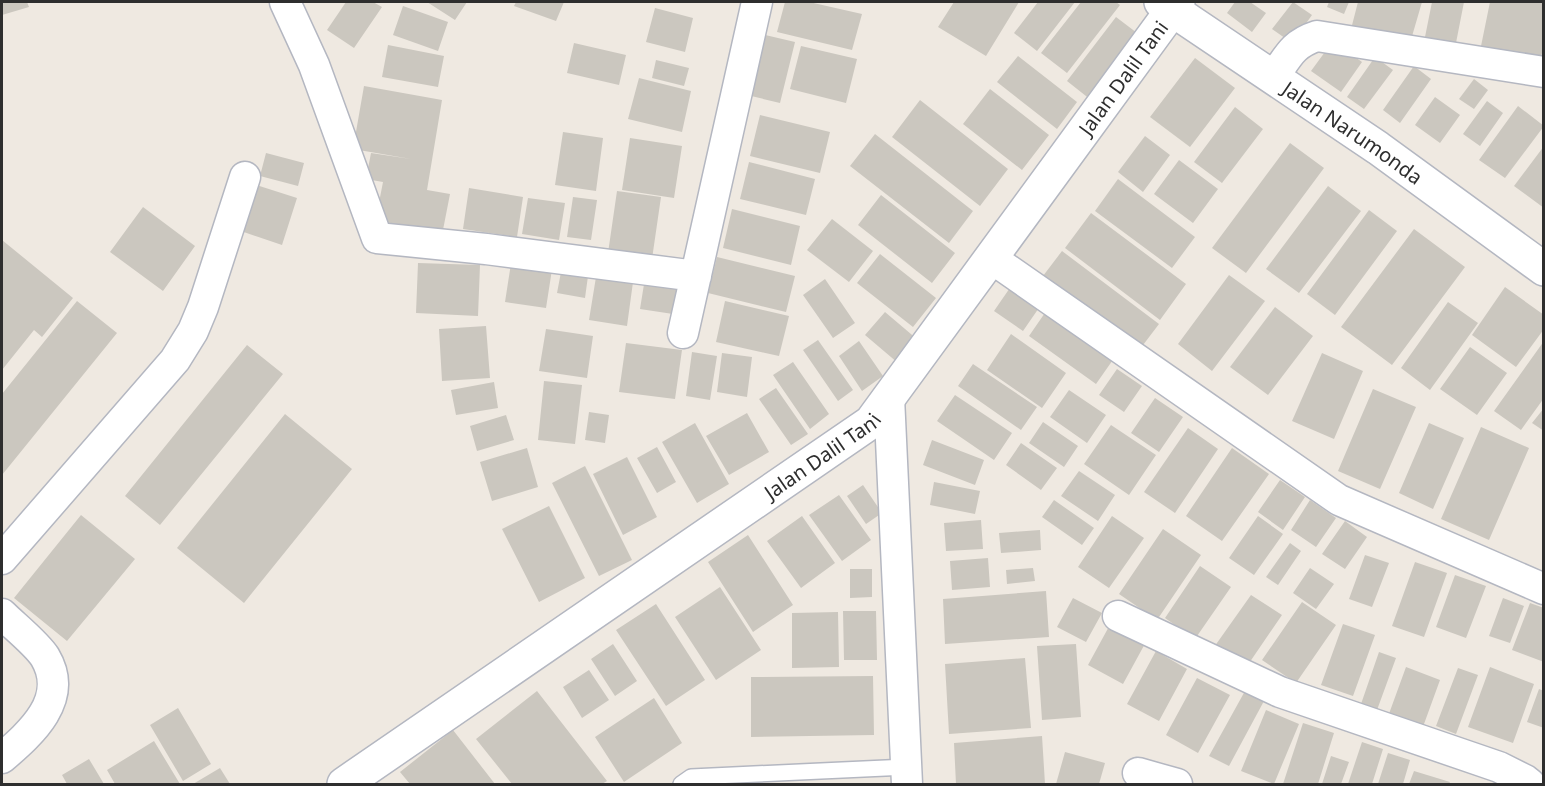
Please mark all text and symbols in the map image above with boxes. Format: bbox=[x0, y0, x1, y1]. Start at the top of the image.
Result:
street label: Jalan Dalil Tani bbox=[1071, 15, 1174, 142]
street label: Jalan Narumonda bbox=[1276, 73, 1429, 190]
street label: Jalan Dalil Tani bbox=[757, 407, 887, 506]

